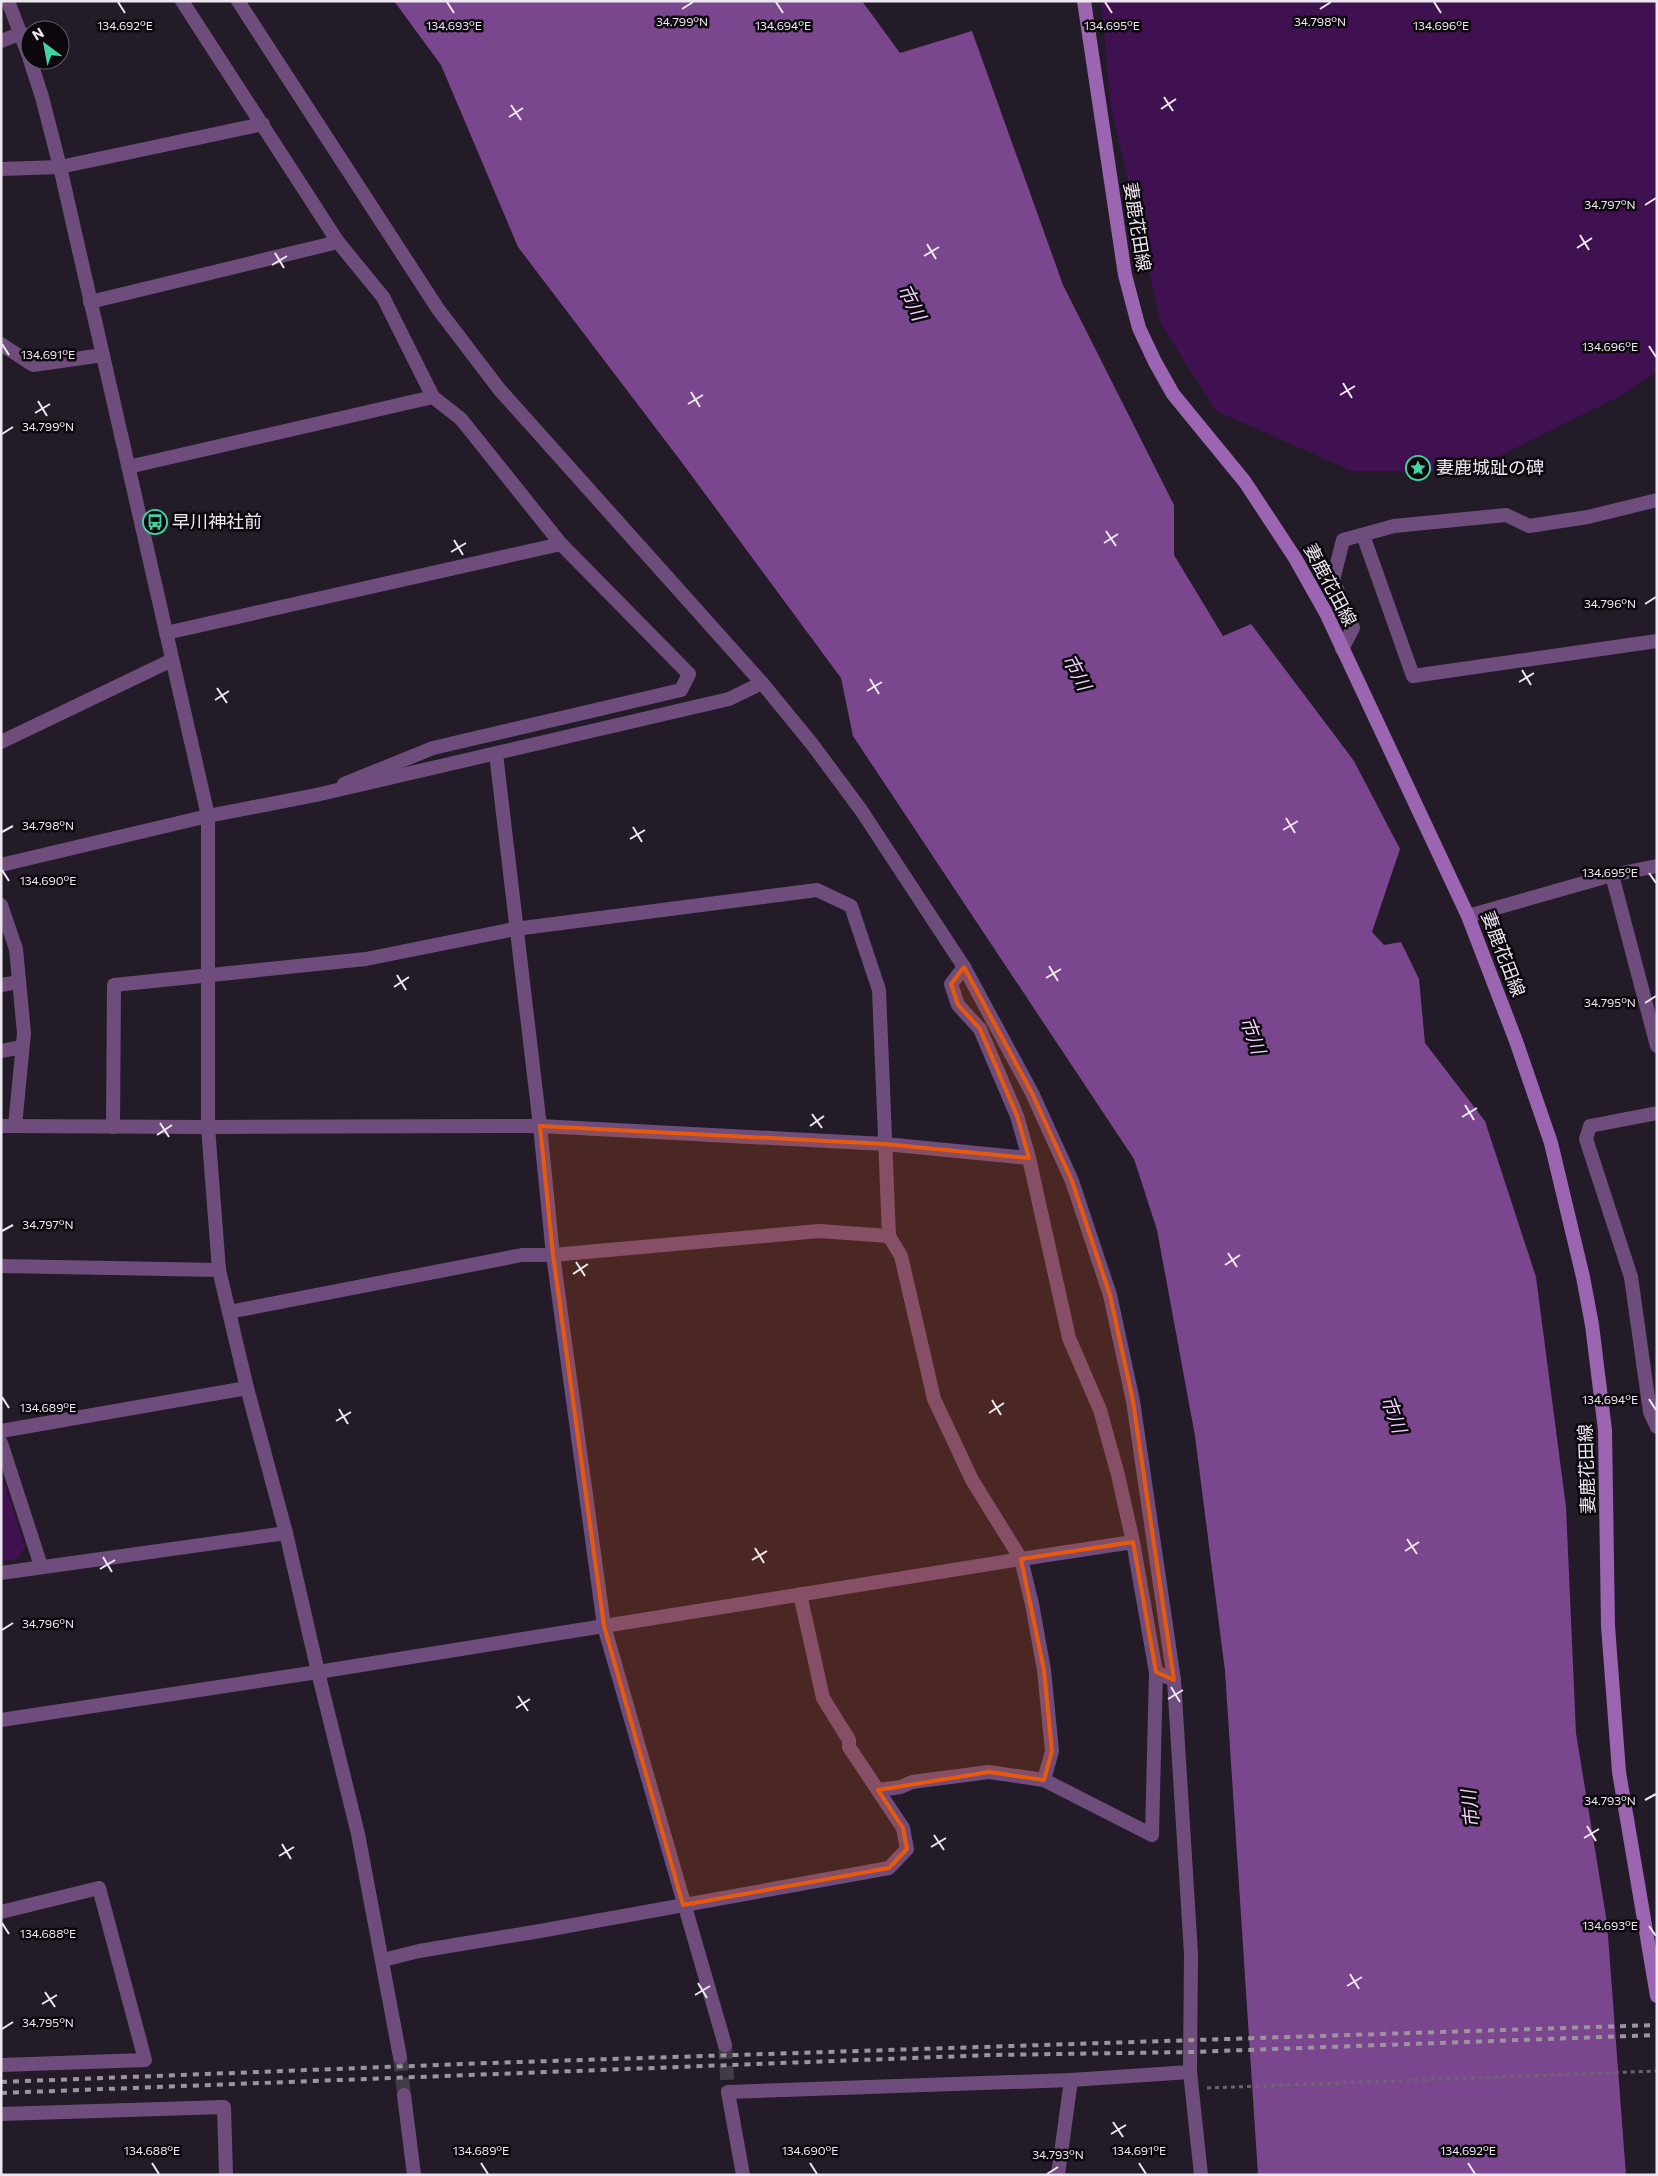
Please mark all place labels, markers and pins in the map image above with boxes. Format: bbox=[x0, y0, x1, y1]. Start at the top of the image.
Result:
place icon: 妻鹿城趾の碑 bbox=[1405, 455, 1431, 481]
place label: 妻鹿城趾の碑 bbox=[1436, 456, 1544, 478]
bus stop icon: 早川神社前 bbox=[142, 509, 168, 535]
place label: 早川神社前 bbox=[172, 510, 262, 532]

